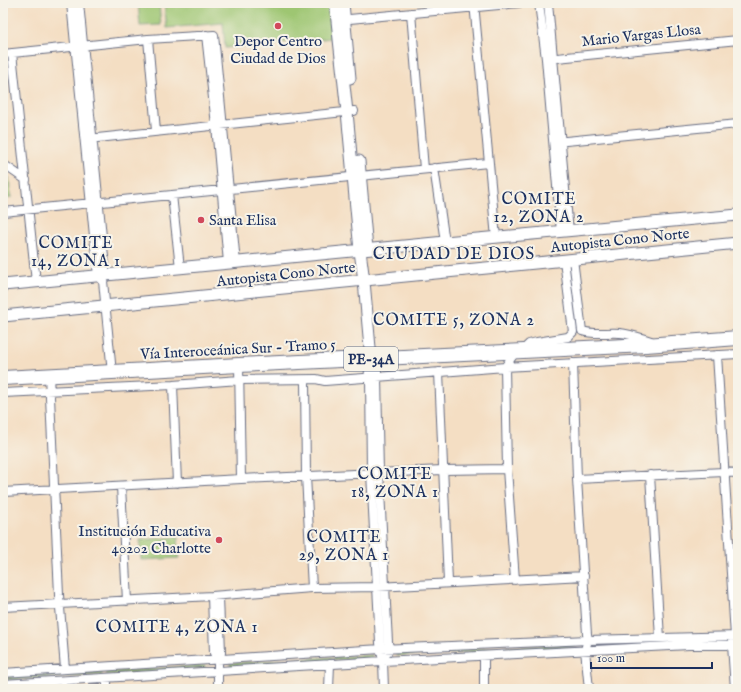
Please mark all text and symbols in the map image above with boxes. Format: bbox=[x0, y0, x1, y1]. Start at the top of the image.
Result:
street label: Mario Vargas Llosa bbox=[580, 20, 702, 51]
marker: Depor Centro Ciudad de Dios bbox=[273, 21, 283, 31]
place label: Depor Centro Ciudad de Dios bbox=[230, 32, 326, 68]
district label: COMITE 12, ZONA 2 bbox=[494, 190, 584, 228]
place label: Santa Elisa bbox=[209, 211, 277, 230]
marker: Santa Elisa bbox=[196, 215, 206, 225]
street label: Autopista Cono Norte bbox=[549, 224, 691, 257]
district label: COMITE 14, ZONA 1 bbox=[31, 234, 121, 272]
district label: CIUDAD DE DIOS bbox=[373, 244, 535, 265]
street label: Autopista Cono Norte bbox=[215, 258, 357, 291]
district label: COMITE 5, ZONA 2 bbox=[373, 311, 535, 331]
street label: Vía Interoceánica Sur - Tramo 5 bbox=[139, 335, 337, 364]
road number: PE-34A bbox=[344, 347, 398, 371]
district label: COMITE 18, ZONA 1 bbox=[351, 465, 439, 503]
place label: Institución Educativa 40202 Charlotte bbox=[78, 522, 212, 558]
district label: COMITE 29, ZONA 1 bbox=[299, 528, 389, 566]
marker: Institución Educativa 40202 Charlotte bbox=[214, 535, 224, 545]
district label: COMITE 4, ZONA 1 bbox=[96, 618, 258, 638]
scale bar bbox=[591, 644, 712, 670]
text: 100 m bbox=[597, 651, 625, 666]

